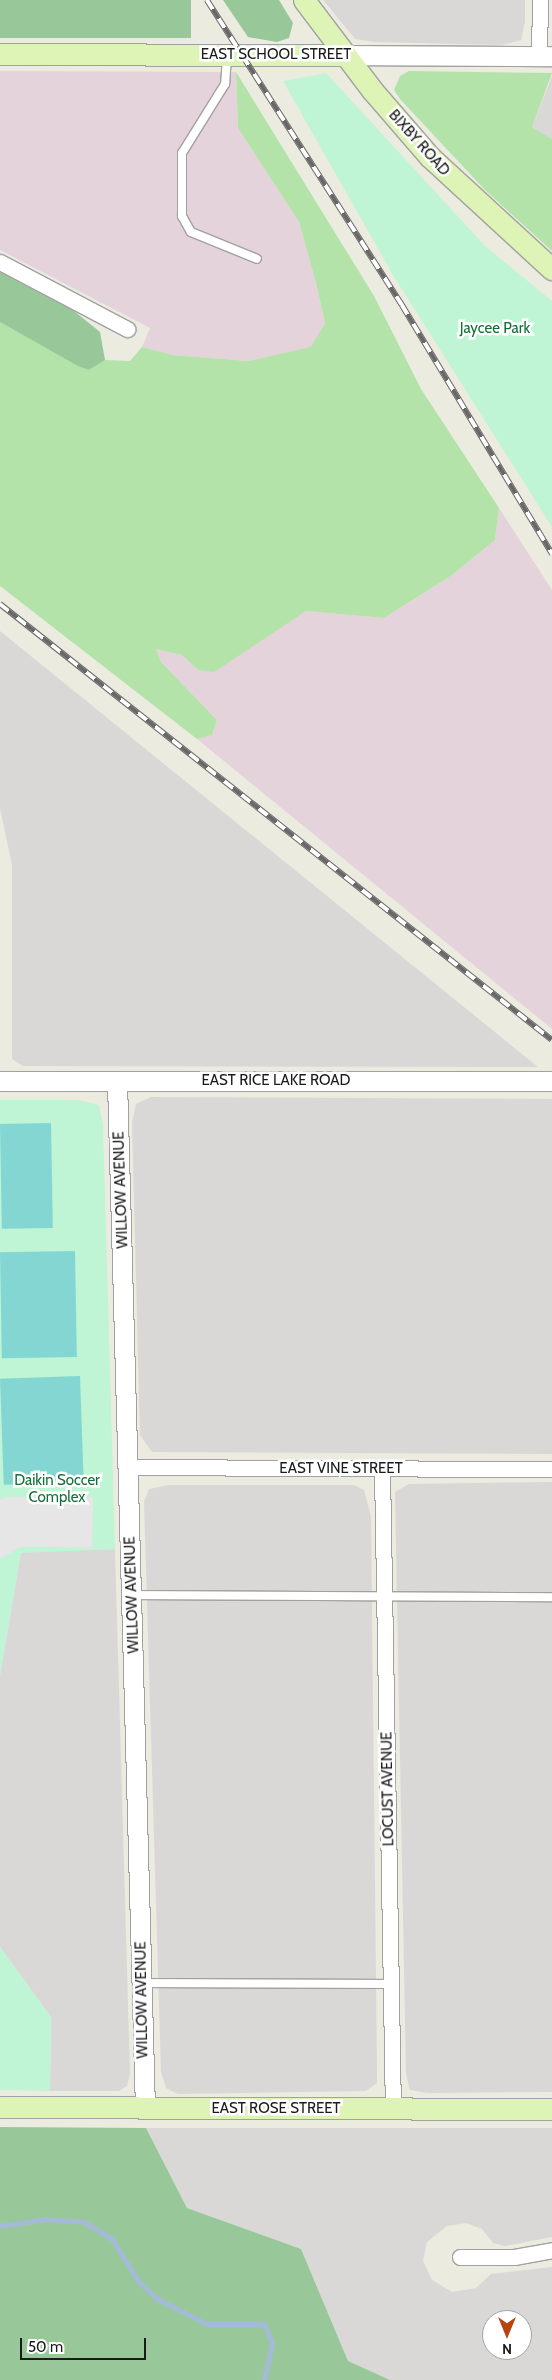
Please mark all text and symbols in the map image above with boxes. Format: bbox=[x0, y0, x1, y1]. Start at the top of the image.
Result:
street label: EAST SCHOOL STREET bbox=[201, 46, 351, 64]
street label: BIXBY ROAD bbox=[385, 106, 453, 180]
park label: Jaycee Park bbox=[460, 320, 530, 338]
street label: EAST RICE LAKE ROAD bbox=[202, 1072, 350, 1090]
street label: WILLOW AVENUE bbox=[110, 1131, 132, 1249]
street label: EAST VINE STREET bbox=[279, 1460, 403, 1478]
park label: Daikin Soccer Complex bbox=[14, 1471, 100, 1506]
street label: WILLOW AVENUE bbox=[121, 1536, 143, 1654]
street label: LOCUST AVENUE bbox=[378, 1732, 398, 1846]
street label: WILLOW AVENUE bbox=[132, 1941, 152, 2059]
street label: EAST ROSE STREET bbox=[211, 2100, 341, 2118]
north arrow bbox=[482, 2310, 532, 2360]
scale bar bbox=[22, 2328, 149, 2360]
text: 50 m bbox=[28, 2338, 63, 2356]
text: N bbox=[502, 2340, 512, 2358]

